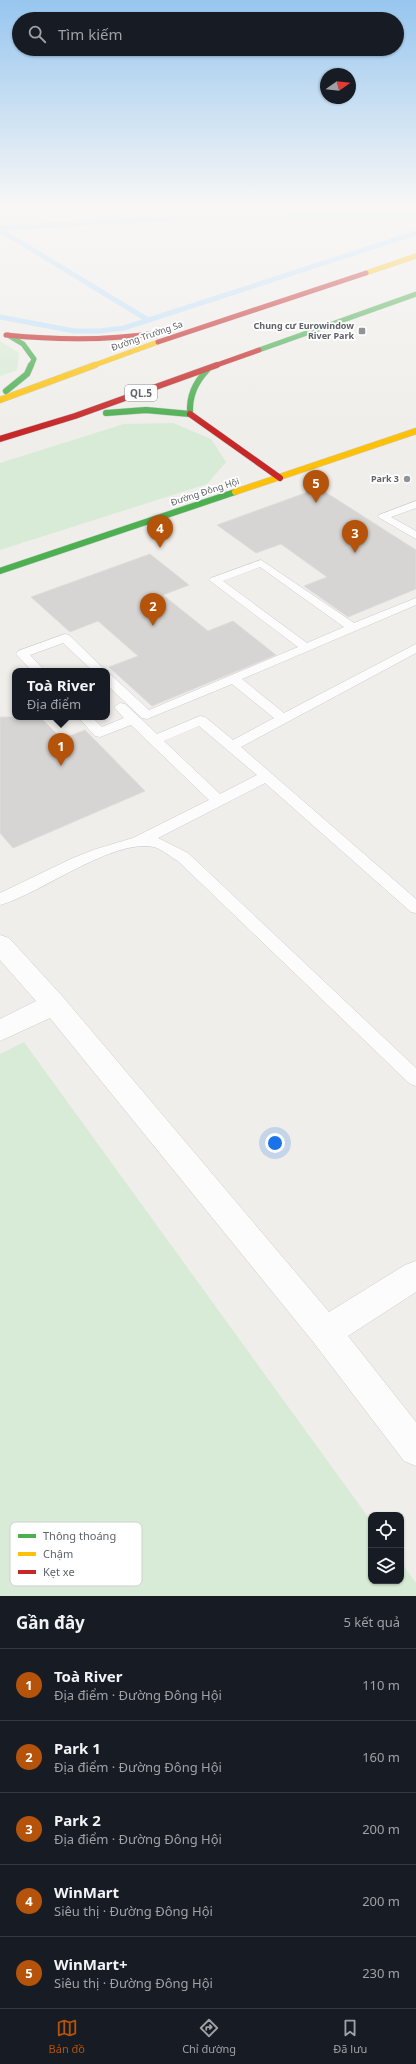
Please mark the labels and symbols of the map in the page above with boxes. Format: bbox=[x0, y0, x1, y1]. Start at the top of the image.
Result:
north arrow bbox=[320, 68, 356, 104]
street label: Đường Trường Sa bbox=[109, 317, 184, 354]
place label: Chung cư Eurowindow River Park bbox=[254, 319, 354, 342]
marker: Chung cư Eurowindow River Park bbox=[357, 326, 367, 336]
road number: QL.5 bbox=[125, 385, 157, 401]
pin: 5 bbox=[303, 470, 329, 503]
place label: Park 3 bbox=[371, 472, 399, 485]
street label: Đường Đông Hội bbox=[169, 474, 241, 509]
marker: Park 3 bbox=[402, 474, 412, 484]
pin: 4 bbox=[147, 515, 173, 548]
pin: 3 bbox=[342, 520, 368, 553]
pin: 2 bbox=[140, 593, 166, 626]
pin: 1 bbox=[48, 733, 74, 766]
your location bbox=[265, 1133, 285, 1153]
legend bbox=[10, 1522, 142, 1586]
text: Thông thoáng bbox=[43, 1528, 116, 1543]
text: Chậm bbox=[43, 1546, 73, 1561]
text: Kẹt xe bbox=[43, 1564, 75, 1579]

